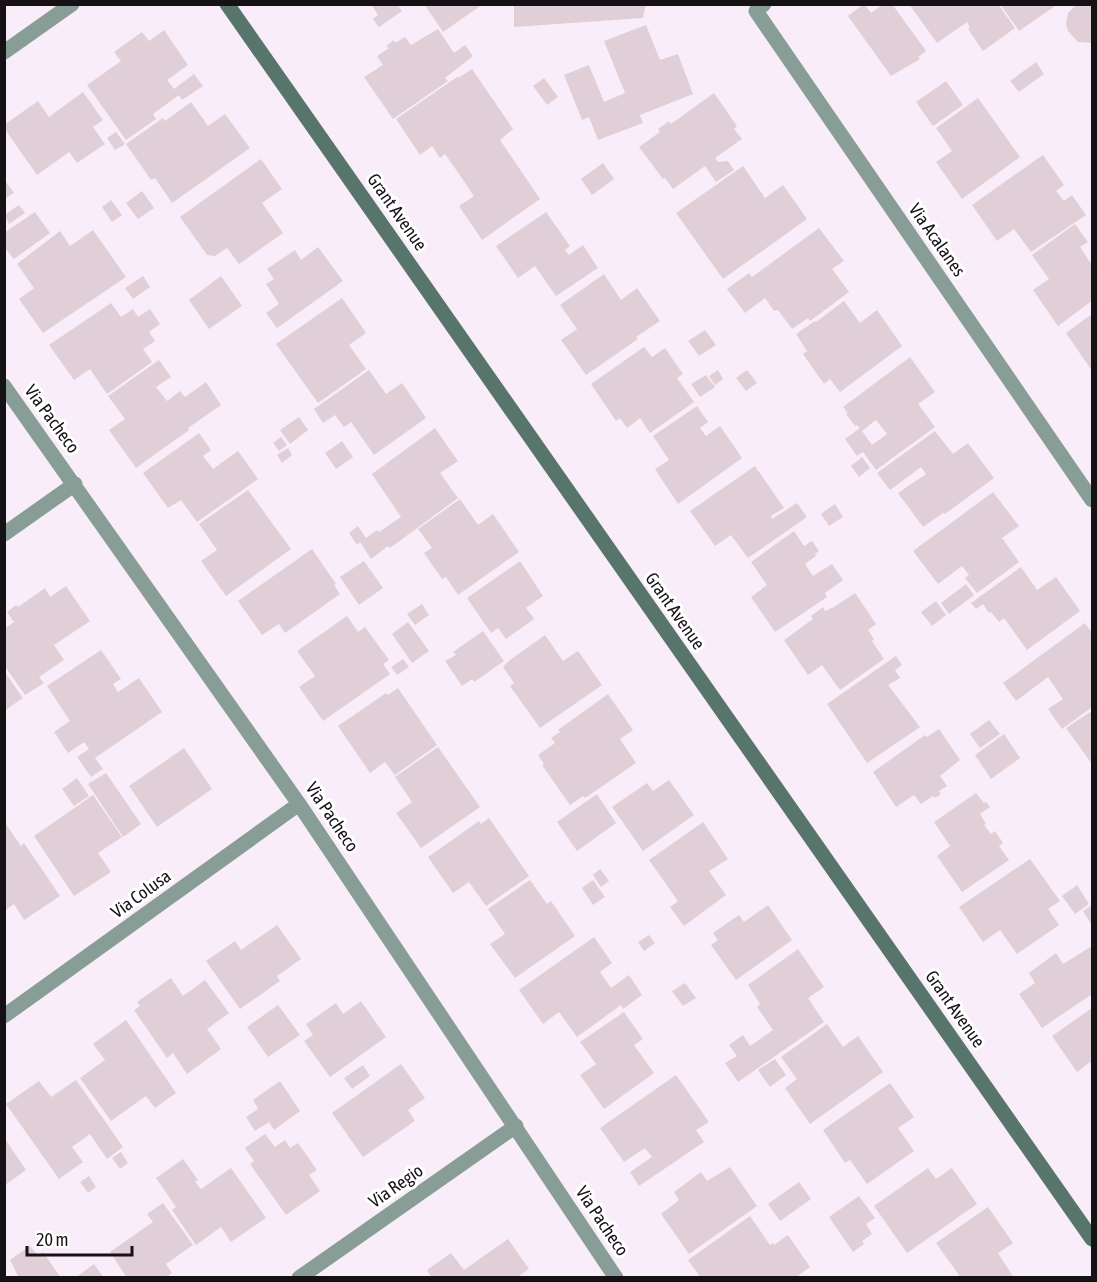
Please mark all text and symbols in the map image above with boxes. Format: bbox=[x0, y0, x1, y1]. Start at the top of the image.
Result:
street label: Grant Avenue bbox=[363, 169, 432, 254]
street label: Via Acalanes bbox=[905, 199, 970, 280]
street label: Via Pacheco bbox=[21, 380, 84, 457]
street label: Grant Avenue bbox=[641, 568, 710, 653]
street label: Via Pacheco bbox=[302, 778, 363, 855]
street label: Via Colusa bbox=[107, 865, 175, 922]
street label: Grant Avenue bbox=[921, 966, 990, 1051]
street label: Via Regio bbox=[365, 1159, 427, 1212]
street label: Via Pacheco bbox=[572, 1182, 633, 1259]
scale bar bbox=[27, 1219, 132, 1257]
text: 20 m bbox=[36, 1229, 68, 1250]

